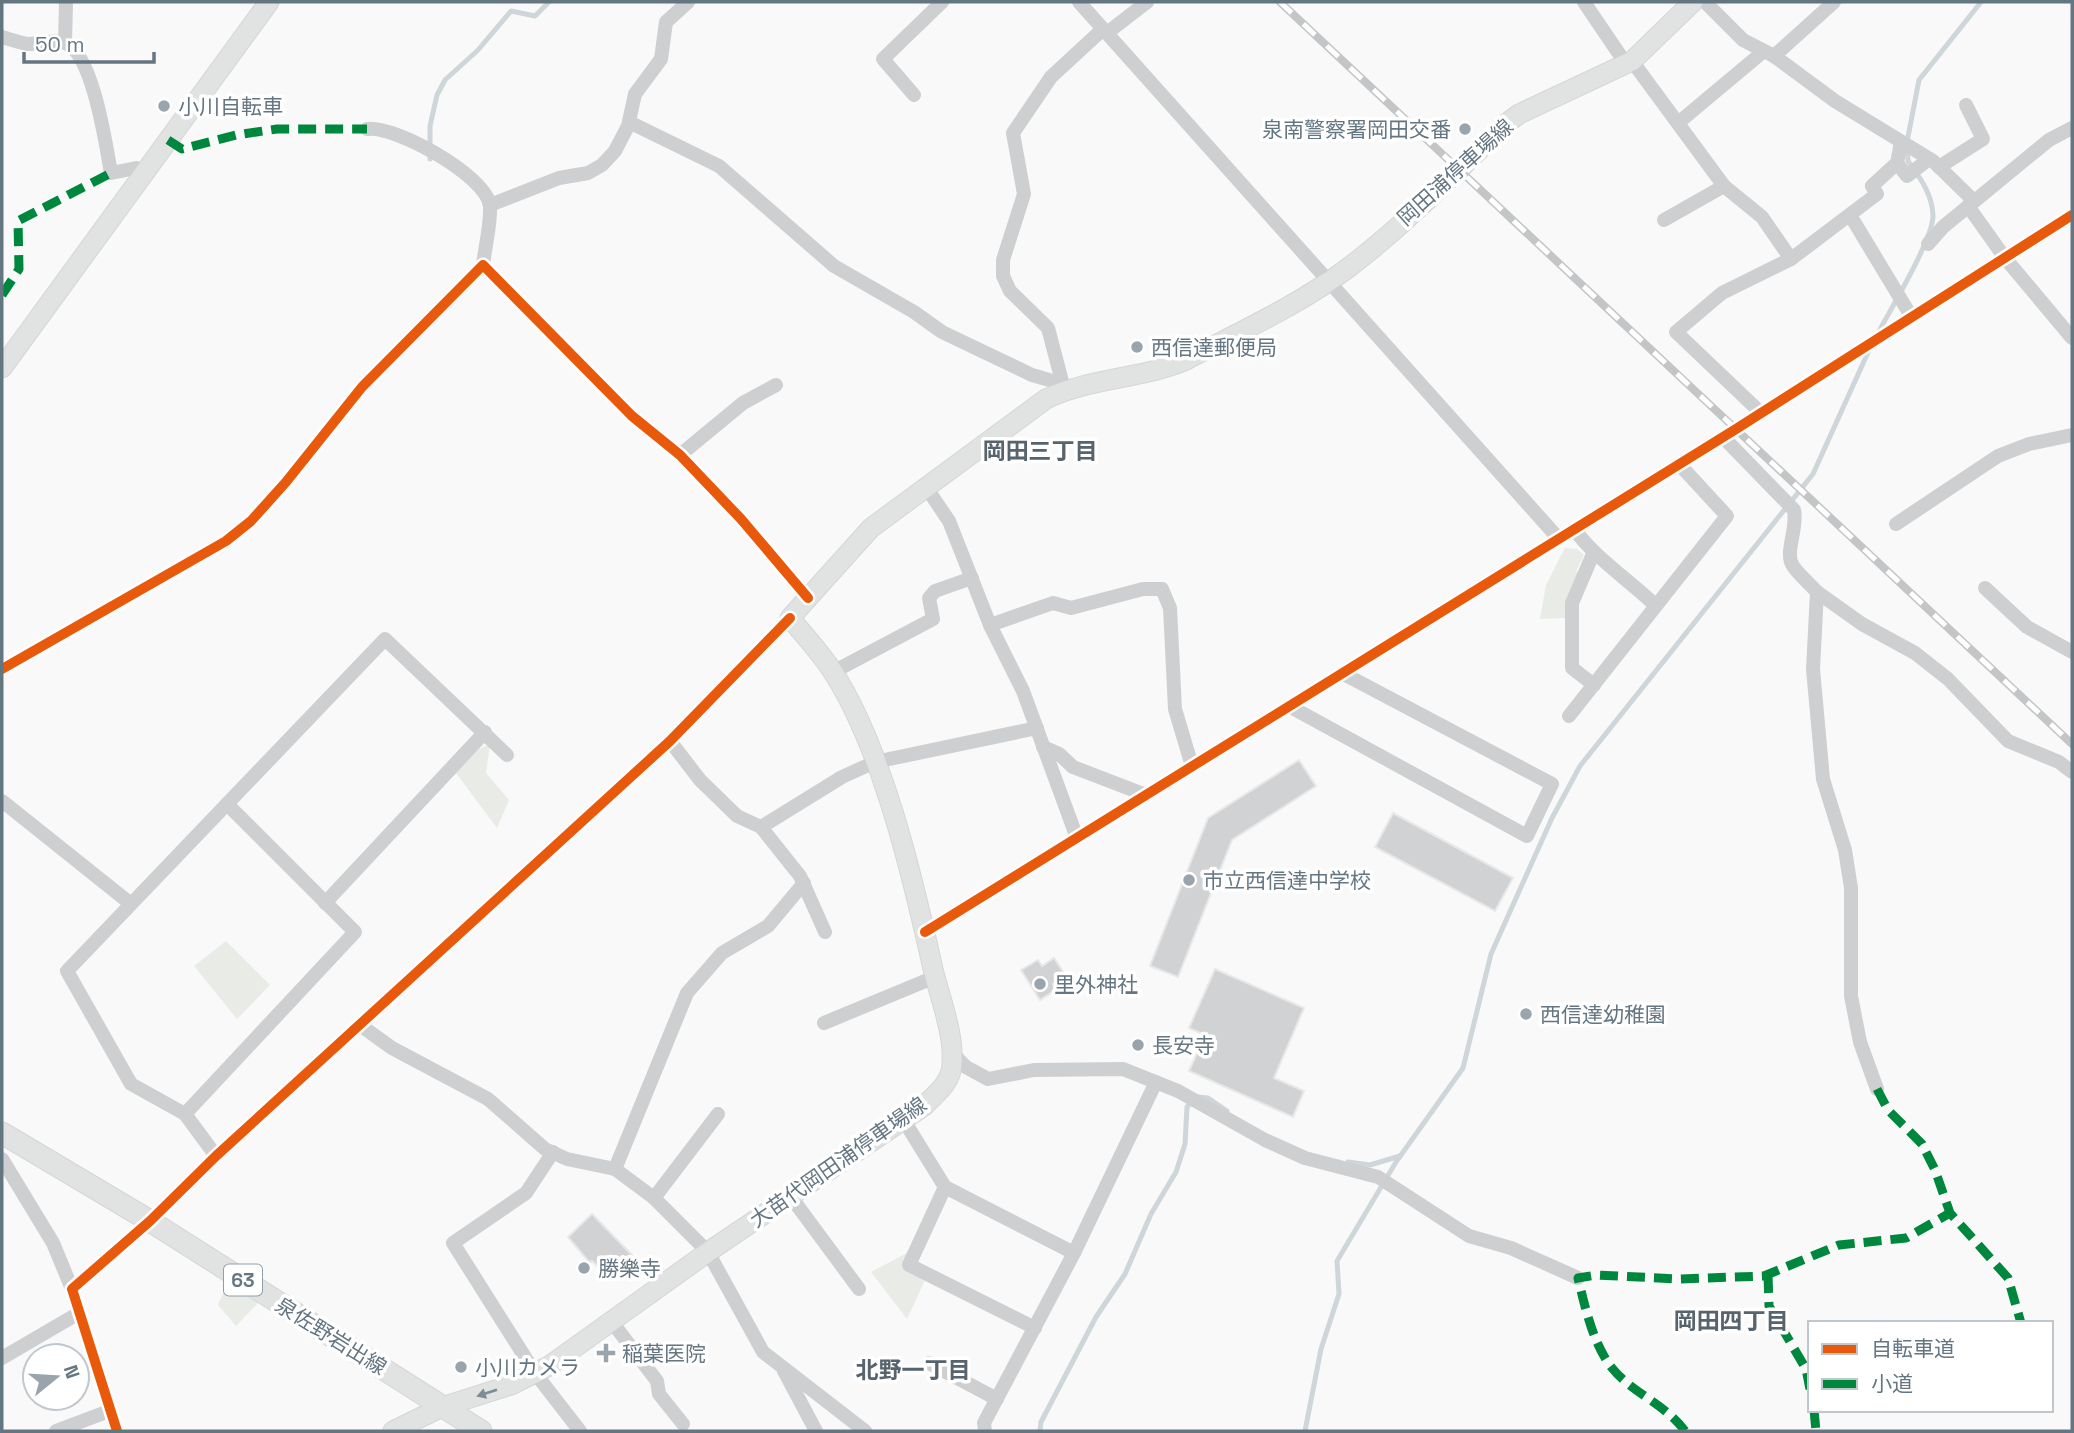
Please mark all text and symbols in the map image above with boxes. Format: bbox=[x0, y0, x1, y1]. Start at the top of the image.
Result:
scale bar bbox=[24, 21, 154, 65]
text: 50 m bbox=[35, 31, 85, 58]
place label: 小川自転車 bbox=[178, 93, 283, 120]
marker: 小川自転車 bbox=[156, 98, 172, 114]
street label: 岡田浦停車場線 bbox=[1391, 113, 1519, 231]
place label: 泉南警察署岡田交番 bbox=[1262, 116, 1451, 143]
marker: 泉南警察署岡田交番 bbox=[1457, 121, 1473, 137]
place label: 西信達郵便局 bbox=[1151, 334, 1277, 361]
marker: 西信達郵便局 bbox=[1129, 339, 1145, 355]
district label: 岡田三丁目 bbox=[983, 436, 1098, 466]
place label: 市立西信達中学校 bbox=[1203, 867, 1371, 894]
marker: 市立西信達中学校 bbox=[1181, 872, 1197, 888]
place label: 里外神社 bbox=[1054, 971, 1138, 998]
marker: 里外神社 bbox=[1032, 976, 1048, 992]
place label: 西信達幼稚園 bbox=[1540, 1001, 1666, 1028]
marker: 西信達幼稚園 bbox=[1518, 1006, 1534, 1022]
place label: 長安寺 bbox=[1152, 1032, 1215, 1059]
marker: 長安寺 bbox=[1130, 1037, 1146, 1053]
street label: 大苗代岡田浦停車場線 bbox=[744, 1091, 932, 1233]
place label: 勝樂寺 bbox=[598, 1255, 661, 1282]
marker: 勝樂寺 bbox=[576, 1260, 592, 1276]
road number: 63 bbox=[224, 1264, 262, 1296]
street label: 泉佐野岩出線 bbox=[270, 1291, 392, 1381]
district label: 岡田四丁目 bbox=[1674, 1306, 1789, 1336]
legend bbox=[1808, 1321, 2053, 1412]
text: 自転車道 bbox=[1871, 1335, 1955, 1362]
place label: 稲葉医院 bbox=[622, 1340, 706, 1367]
north arrow bbox=[21, 1342, 91, 1412]
marker: 稲葉医院 bbox=[596, 1343, 616, 1363]
place label: 小川カメラ bbox=[475, 1354, 580, 1381]
district label: 北野一丁目 bbox=[856, 1355, 971, 1385]
marker: 小川カメラ bbox=[453, 1359, 469, 1375]
text: N bbox=[58, 1362, 86, 1382]
text: 小道 bbox=[1871, 1370, 1913, 1397]
one-way arrow bbox=[476, 1388, 497, 1399]

